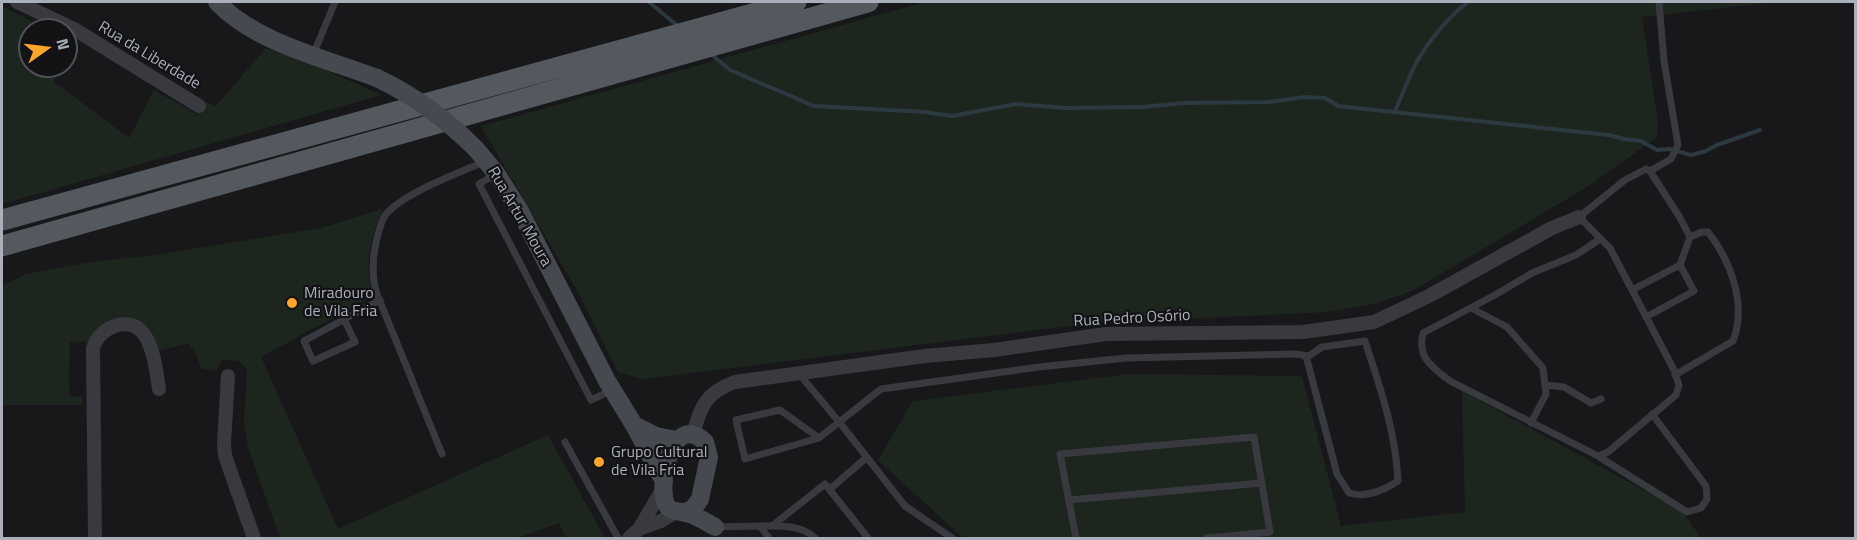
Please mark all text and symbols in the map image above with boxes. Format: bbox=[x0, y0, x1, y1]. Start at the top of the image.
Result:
north arrow bbox=[18, 18, 78, 78]
street label: Rua da Liberdade bbox=[94, 18, 204, 94]
text: N bbox=[51, 36, 77, 52]
street label: Rua Artur Moura bbox=[483, 164, 555, 270]
place label: Miradouro de Vila Fria bbox=[304, 284, 377, 322]
marker: Miradouro de Vila Fria bbox=[285, 296, 299, 310]
street label: Rua Pedro Osório bbox=[1073, 306, 1191, 332]
place label: Grupo Cultural de Vila Fria bbox=[611, 443, 707, 481]
marker: Grupo Cultural de Vila Fria bbox=[592, 455, 606, 469]

